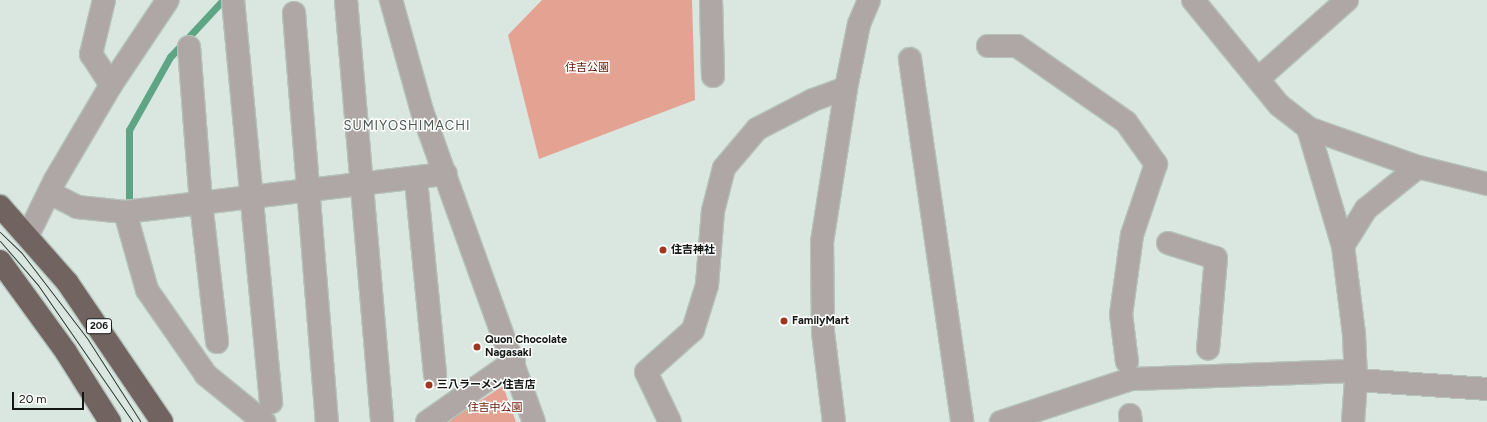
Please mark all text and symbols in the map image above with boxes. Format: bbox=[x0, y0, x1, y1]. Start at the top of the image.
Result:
park label: 住吉公園 bbox=[565, 61, 609, 75]
district label: SUMIYOSHIMACHI bbox=[343, 118, 471, 134]
place label: 住吉神社 bbox=[671, 243, 715, 257]
marker: 住吉神社 bbox=[658, 245, 668, 255]
place label: FamilyMart bbox=[792, 314, 849, 328]
marker: FamilyMart bbox=[779, 316, 789, 326]
road number: 206 bbox=[85, 318, 113, 334]
place label: Quon Chocolate Nagasaki bbox=[485, 334, 567, 360]
marker: Quon Chocolate Nagasaki bbox=[472, 342, 482, 352]
place label: 三八ラーメン住吉店 bbox=[437, 378, 536, 392]
marker: 三八ラーメン住吉店 bbox=[424, 380, 434, 390]
scale bar bbox=[14, 384, 86, 410]
text: 20 m bbox=[19, 392, 47, 406]
park label: 住吉中公園 bbox=[468, 401, 522, 415]

